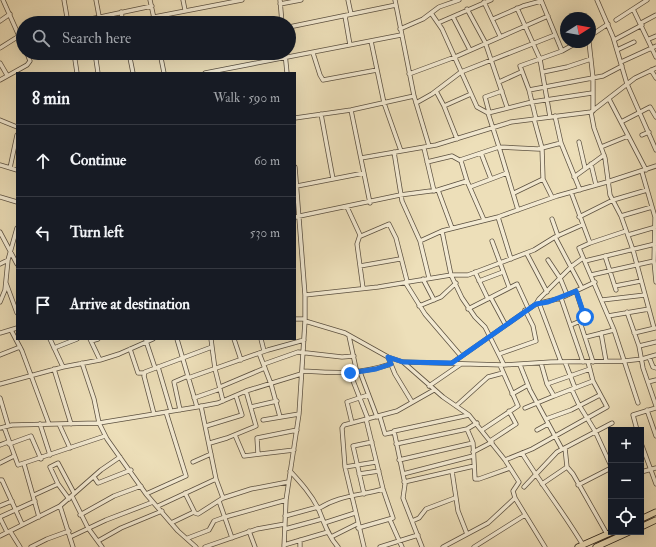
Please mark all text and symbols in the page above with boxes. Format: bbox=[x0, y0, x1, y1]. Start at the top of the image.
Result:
north arrow bbox=[560, 12, 596, 48]
search box bbox=[16, 16, 296, 60]
icon: search bbox=[30, 27, 52, 49]
text: Search here bbox=[62, 29, 131, 48]
text: 8 min bbox=[32, 88, 70, 109]
text: Walk · 590 m bbox=[213, 90, 280, 106]
icon: ahead bbox=[32, 150, 54, 172]
text: Continue bbox=[70, 151, 126, 170]
text: 60 m bbox=[254, 153, 280, 169]
icon: left bbox=[32, 222, 54, 244]
text: Turn left bbox=[70, 223, 124, 242]
text: 530 m bbox=[250, 225, 280, 241]
icon: arrive bbox=[32, 294, 54, 316]
text: Arrive at destination bbox=[70, 295, 190, 314]
route start bbox=[576, 308, 594, 326]
route end bbox=[341, 364, 359, 382]
map controls bbox=[608, 427, 644, 535]
button: + bbox=[608, 427, 644, 463]
button: − bbox=[608, 463, 644, 499]
button: locate bbox=[608, 499, 644, 535]

